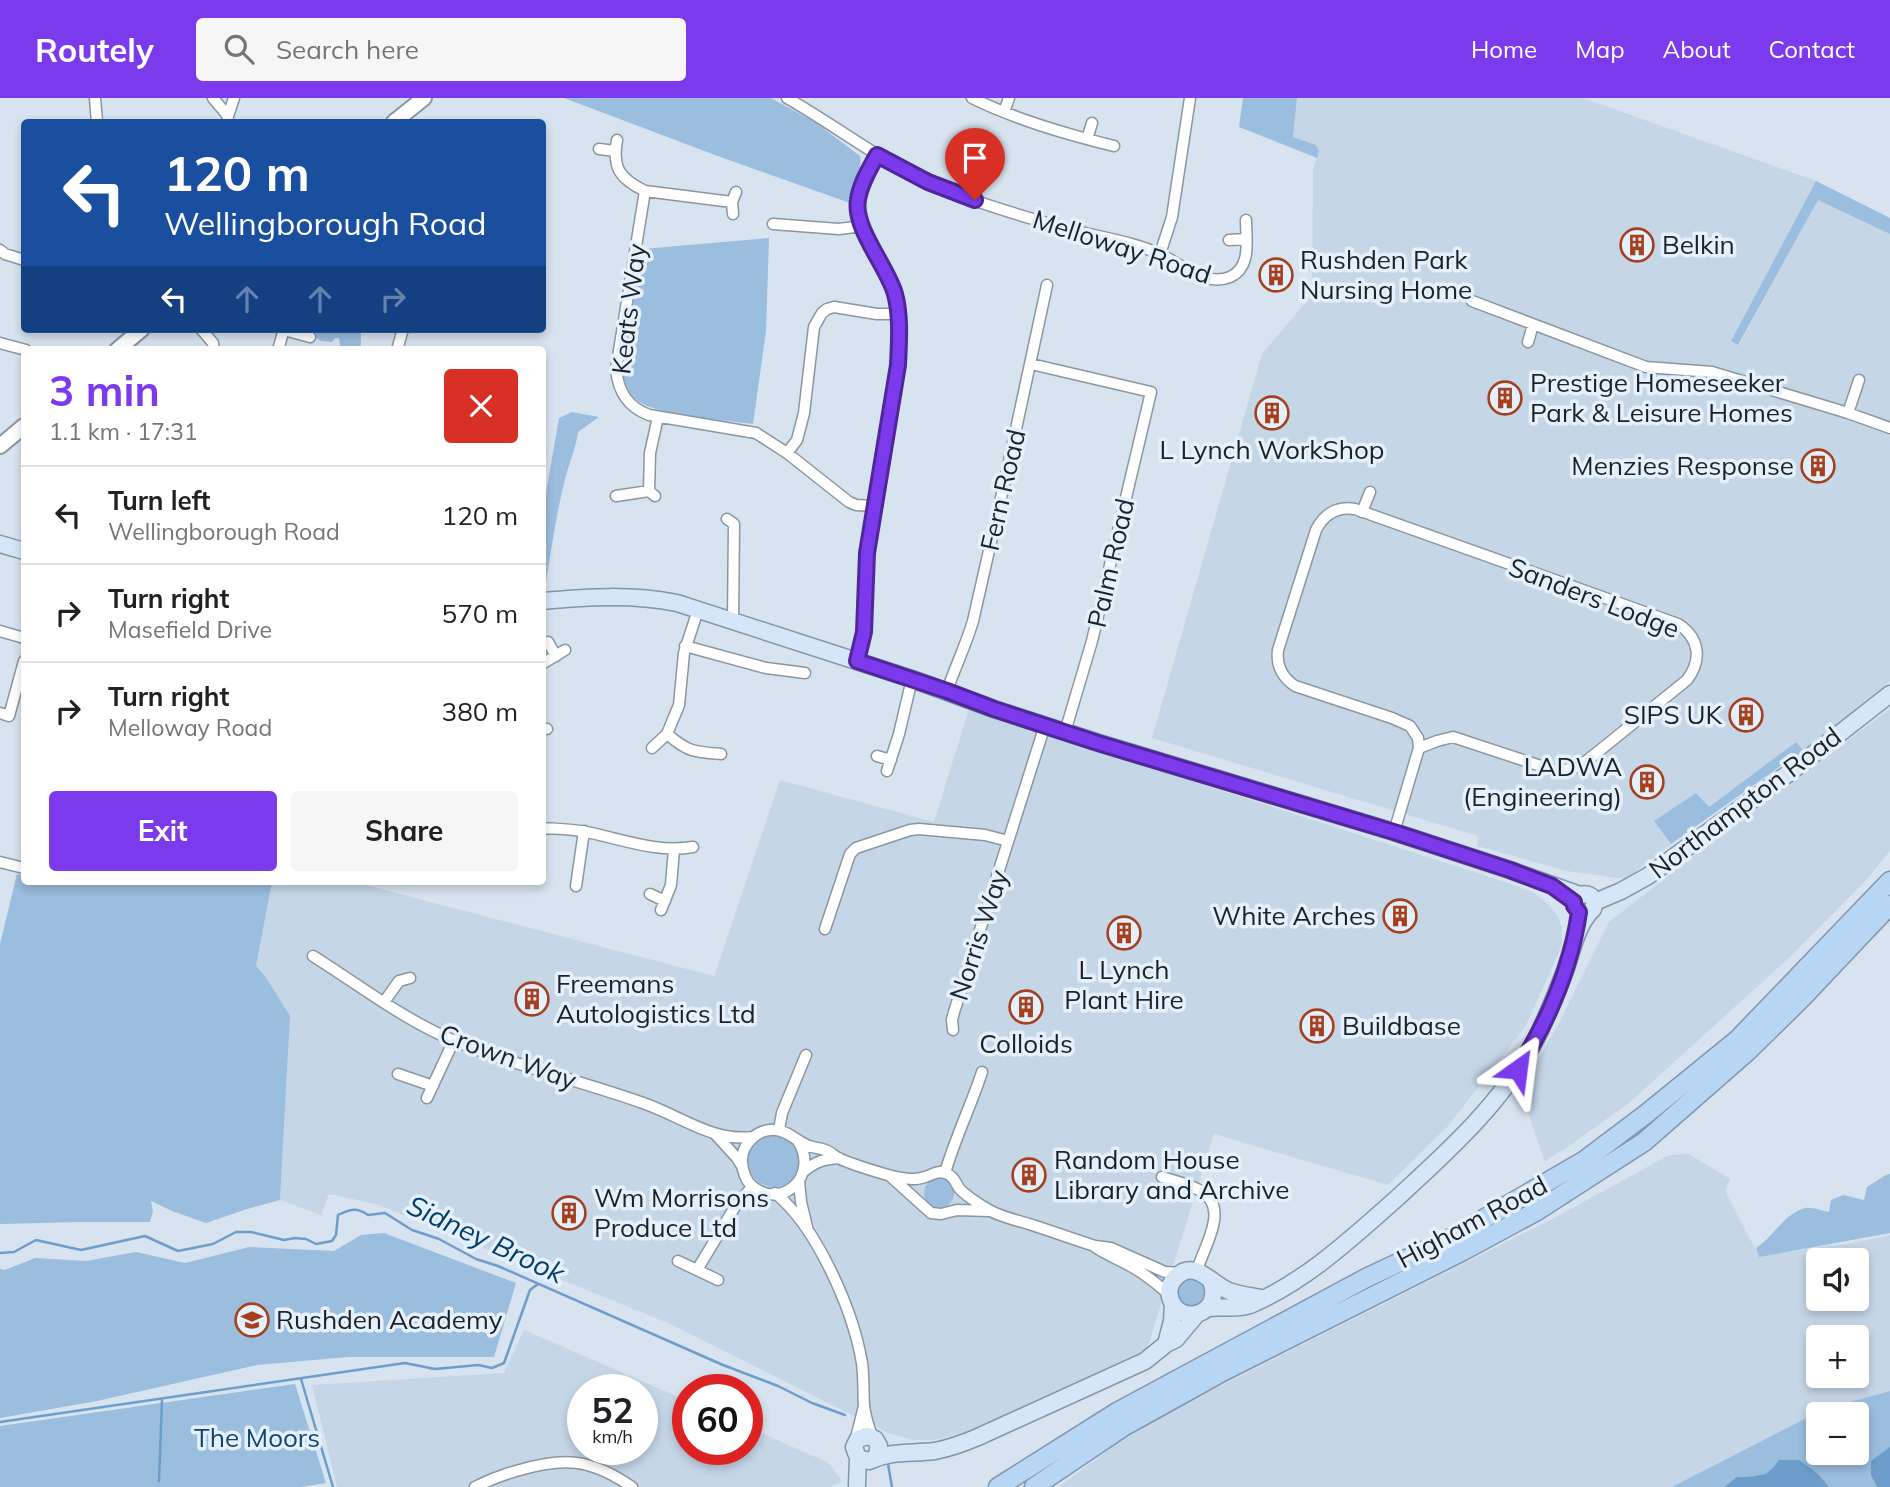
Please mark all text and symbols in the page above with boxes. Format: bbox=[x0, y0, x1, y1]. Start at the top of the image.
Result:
search box bbox=[196, 18, 686, 81]
text: Routely bbox=[35, 29, 154, 70]
icon: search bbox=[220, 30, 258, 68]
text: Search here bbox=[276, 33, 419, 66]
text: Home bbox=[1471, 34, 1537, 64]
text: Map bbox=[1575, 34, 1625, 64]
text: About bbox=[1663, 34, 1731, 64]
text: Contact bbox=[1769, 34, 1855, 64]
pin bbox=[945, 128, 1005, 200]
icon: arrive bbox=[956, 139, 994, 177]
text: 120 m bbox=[164, 142, 310, 203]
icon: left bbox=[49, 147, 140, 238]
street label: Melloway Road bbox=[1029, 202, 1216, 291]
text: Wellingborough Road bbox=[164, 203, 486, 243]
building icon: Belkin bbox=[1618, 226, 1656, 264]
place label: Belkin bbox=[1662, 228, 1735, 261]
street label: Keats Way bbox=[604, 242, 653, 376]
place label: Rushden Park Nursing Home bbox=[1300, 243, 1472, 306]
building icon: Rushden Park Nursing Home bbox=[1257, 256, 1295, 294]
icon: left bbox=[155, 280, 193, 318]
icon: ahead bbox=[228, 280, 266, 318]
icon: ahead bbox=[301, 280, 339, 318]
icon: right bbox=[374, 280, 412, 318]
text: 3 min bbox=[49, 364, 160, 417]
place label: Prestige Homeseeker Park & Leisure Homes bbox=[1530, 366, 1793, 429]
button: close bbox=[444, 369, 518, 443]
building icon: Prestige Homeseeker Park & Leisure Homes bbox=[1486, 379, 1524, 417]
building icon: L Lynch WorkShop bbox=[1253, 394, 1291, 432]
text: 1.1 km · 17:31 bbox=[49, 417, 198, 446]
street label: Fern Road bbox=[973, 426, 1032, 554]
place label: L Lynch WorkShop bbox=[1160, 433, 1384, 466]
building icon: Menzies Response bbox=[1799, 447, 1837, 485]
place label: Menzies Response bbox=[1571, 449, 1794, 482]
text: Turn left bbox=[108, 484, 210, 517]
street label: Palm Road bbox=[1080, 495, 1141, 631]
icon: left bbox=[49, 496, 87, 534]
text: 120 m bbox=[442, 499, 518, 532]
text: Wellingborough Road bbox=[108, 517, 340, 546]
street label: Sanders Lodge bbox=[1504, 550, 1684, 645]
text: Turn right bbox=[108, 582, 229, 615]
icon: right bbox=[49, 594, 87, 632]
text: 570 m bbox=[442, 597, 518, 630]
text: Masefield Drive bbox=[108, 615, 272, 644]
text: Turn right bbox=[108, 680, 229, 713]
icon: right bbox=[49, 692, 87, 730]
text: 380 m bbox=[442, 695, 518, 728]
building icon: SIPS UK bbox=[1727, 696, 1765, 734]
place label: SIPS UK bbox=[1624, 698, 1723, 731]
text: Melloway Road bbox=[108, 713, 272, 742]
street label: Northampton Road bbox=[1642, 720, 1847, 886]
place label: LADWA (Engineering) bbox=[1463, 750, 1622, 813]
building icon: LADWA (Engineering) bbox=[1628, 763, 1666, 801]
button: Exit bbox=[49, 791, 277, 871]
button: Share bbox=[291, 791, 518, 871]
street label: Norris Way bbox=[942, 865, 1015, 1004]
building icon: White Arches bbox=[1381, 897, 1419, 935]
place label: White Arches bbox=[1212, 899, 1376, 932]
building icon: L Lynch Plant Hire bbox=[1105, 914, 1143, 952]
place label: L Lynch Plant Hire bbox=[1064, 953, 1184, 1016]
place label: Freemans Autologistics Ltd bbox=[556, 967, 756, 1030]
building icon: Freemans Autologistics Ltd bbox=[513, 980, 551, 1018]
building icon: Colloids bbox=[1007, 988, 1045, 1026]
building icon: Buildbase bbox=[1298, 1007, 1336, 1045]
place label: Buildbase bbox=[1342, 1009, 1461, 1042]
street label: Crown Way bbox=[435, 1017, 581, 1097]
place label: Colloids bbox=[979, 1027, 1073, 1060]
position arrow bbox=[1481, 1032, 1555, 1106]
place label: Random House Library and Archive bbox=[1054, 1143, 1289, 1206]
building icon: Random House Library and Archive bbox=[1010, 1156, 1048, 1194]
street label: Higham Road bbox=[1391, 1168, 1553, 1275]
place label: Wm Morrisons Produce Ltd bbox=[594, 1181, 769, 1244]
water label: Sidney Brook bbox=[402, 1187, 572, 1291]
building icon: Wm Morrisons Produce Ltd bbox=[550, 1194, 588, 1232]
map controls bbox=[1806, 1248, 1869, 1465]
button: sound bbox=[1806, 1248, 1869, 1311]
school or university icon: Rushden Academy bbox=[233, 1301, 271, 1339]
place label: Rushden Academy bbox=[276, 1303, 503, 1336]
button: + bbox=[1806, 1325, 1869, 1388]
speed limit sign: 60 bbox=[672, 1374, 763, 1465]
text: 52 bbox=[591, 1388, 634, 1432]
button: − bbox=[1806, 1402, 1869, 1465]
park label: The Moors bbox=[194, 1421, 320, 1454]
text: km/h bbox=[592, 1425, 633, 1448]

